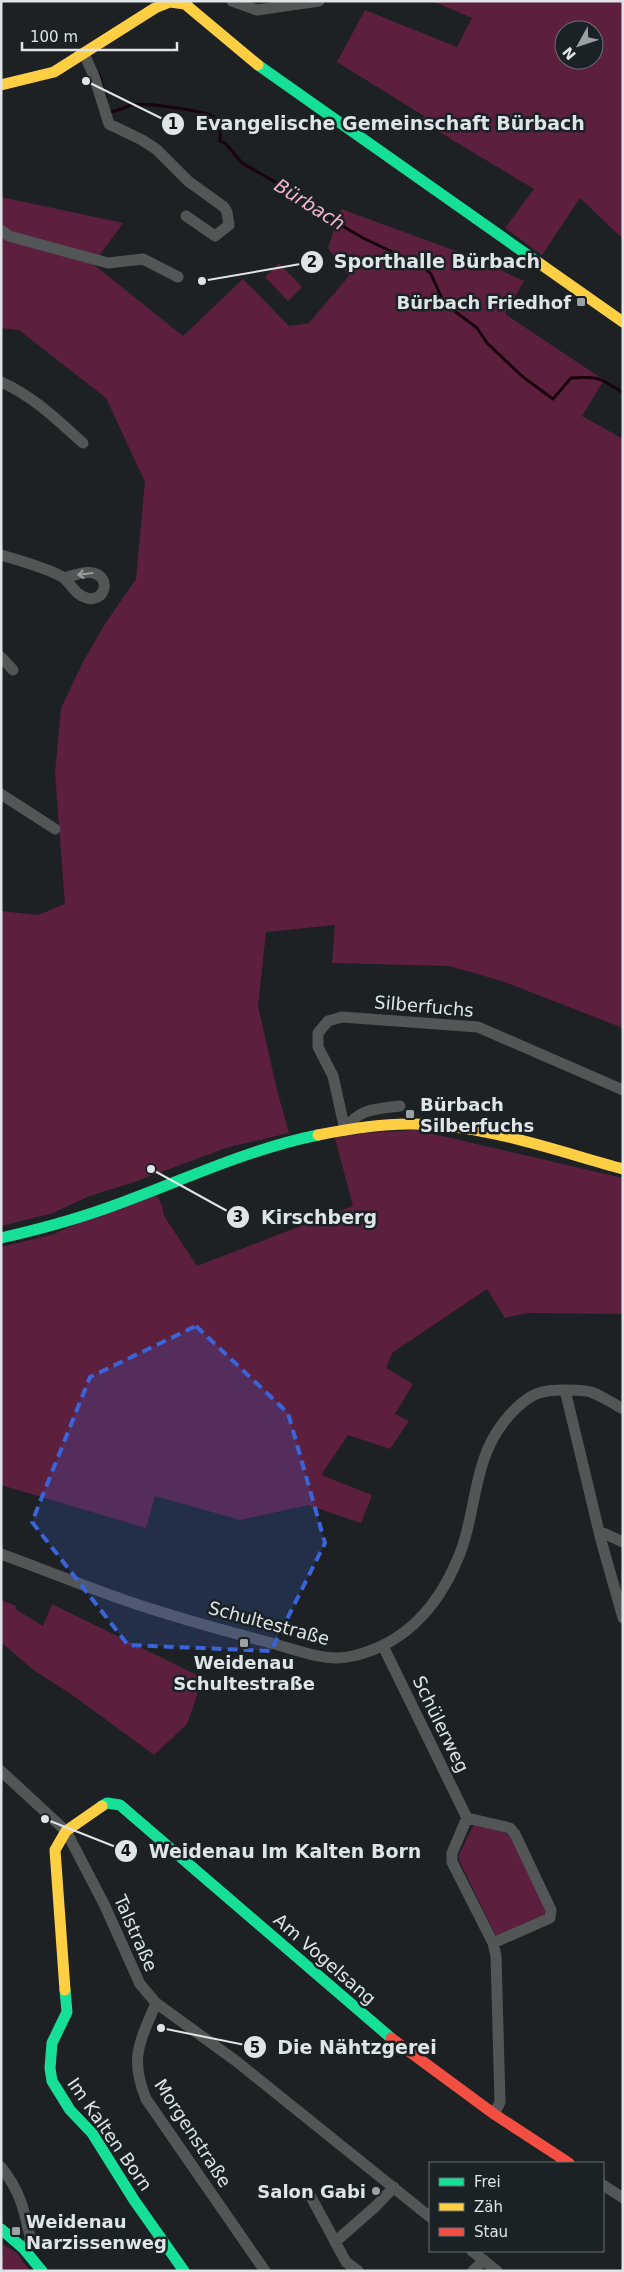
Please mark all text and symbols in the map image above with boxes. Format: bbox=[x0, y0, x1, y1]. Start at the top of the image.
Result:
scale bar bbox=[22, 20, 178, 52]
north arrow bbox=[554, 20, 604, 70]
text: 100 m bbox=[30, 28, 78, 46]
text: N bbox=[559, 44, 579, 63]
callout: Evangelische Gemeinschaft Bürbach bbox=[161, 107, 595, 141]
text: Evangelische Gemeinschaft Bürbach bbox=[195, 112, 585, 134]
text: 1 bbox=[168, 115, 178, 133]
water label: Bürbach bbox=[271, 174, 349, 234]
callout: Sporthalle Bürbach bbox=[299, 245, 550, 279]
text: Sporthalle Bürbach bbox=[334, 250, 540, 272]
text: 2 bbox=[307, 253, 317, 271]
place label: Bürbach Friedhof bbox=[397, 292, 571, 313]
marker: Bürbach Friedhof bbox=[575, 296, 587, 308]
one-way arrow bbox=[77, 569, 93, 579]
street label: Silberfuchs bbox=[373, 991, 475, 1021]
place label: Bürbach Silberfuchs bbox=[420, 1094, 534, 1136]
marker: Bürbach Silberfuchs bbox=[404, 1108, 416, 1120]
callout: Kirschberg bbox=[226, 1200, 387, 1234]
text: Kirschberg bbox=[261, 1206, 377, 1228]
text: 3 bbox=[233, 1208, 243, 1226]
street label: Schultestraße bbox=[206, 1597, 332, 1649]
marker: Weidenau Schultestraße bbox=[238, 1637, 250, 1649]
place label: Weidenau Schultestraße bbox=[173, 1652, 315, 1694]
street label: Schülerweg bbox=[409, 1672, 473, 1776]
callout: Weidenau Im Kalten Born bbox=[114, 1834, 432, 1868]
text: Weidenau Im Kalten Born bbox=[149, 1840, 421, 1862]
text: 4 bbox=[121, 1842, 131, 1860]
street label: Talstraße bbox=[109, 1891, 162, 1974]
street label: Am Vogelsang bbox=[270, 1909, 380, 2009]
callout: Die Nähtzgerei bbox=[243, 2030, 447, 2064]
text: Die Nähtzgerei bbox=[277, 2036, 437, 2058]
text: 5 bbox=[250, 2039, 260, 2057]
street label: Im Kalten Born bbox=[63, 2073, 157, 2195]
street label: Morgenstraße bbox=[150, 2075, 236, 2191]
legend bbox=[429, 2162, 604, 2252]
text: Frei bbox=[474, 2173, 501, 2191]
place label: Salon Gabi bbox=[257, 2181, 366, 2202]
marker: Salon Gabi bbox=[370, 2185, 382, 2197]
text: Zäh bbox=[474, 2198, 503, 2216]
place label: Weidenau Narzissenweg bbox=[26, 2211, 167, 2253]
text: Stau bbox=[474, 2223, 508, 2241]
marker: Weidenau Narzissenweg bbox=[10, 2225, 22, 2237]

